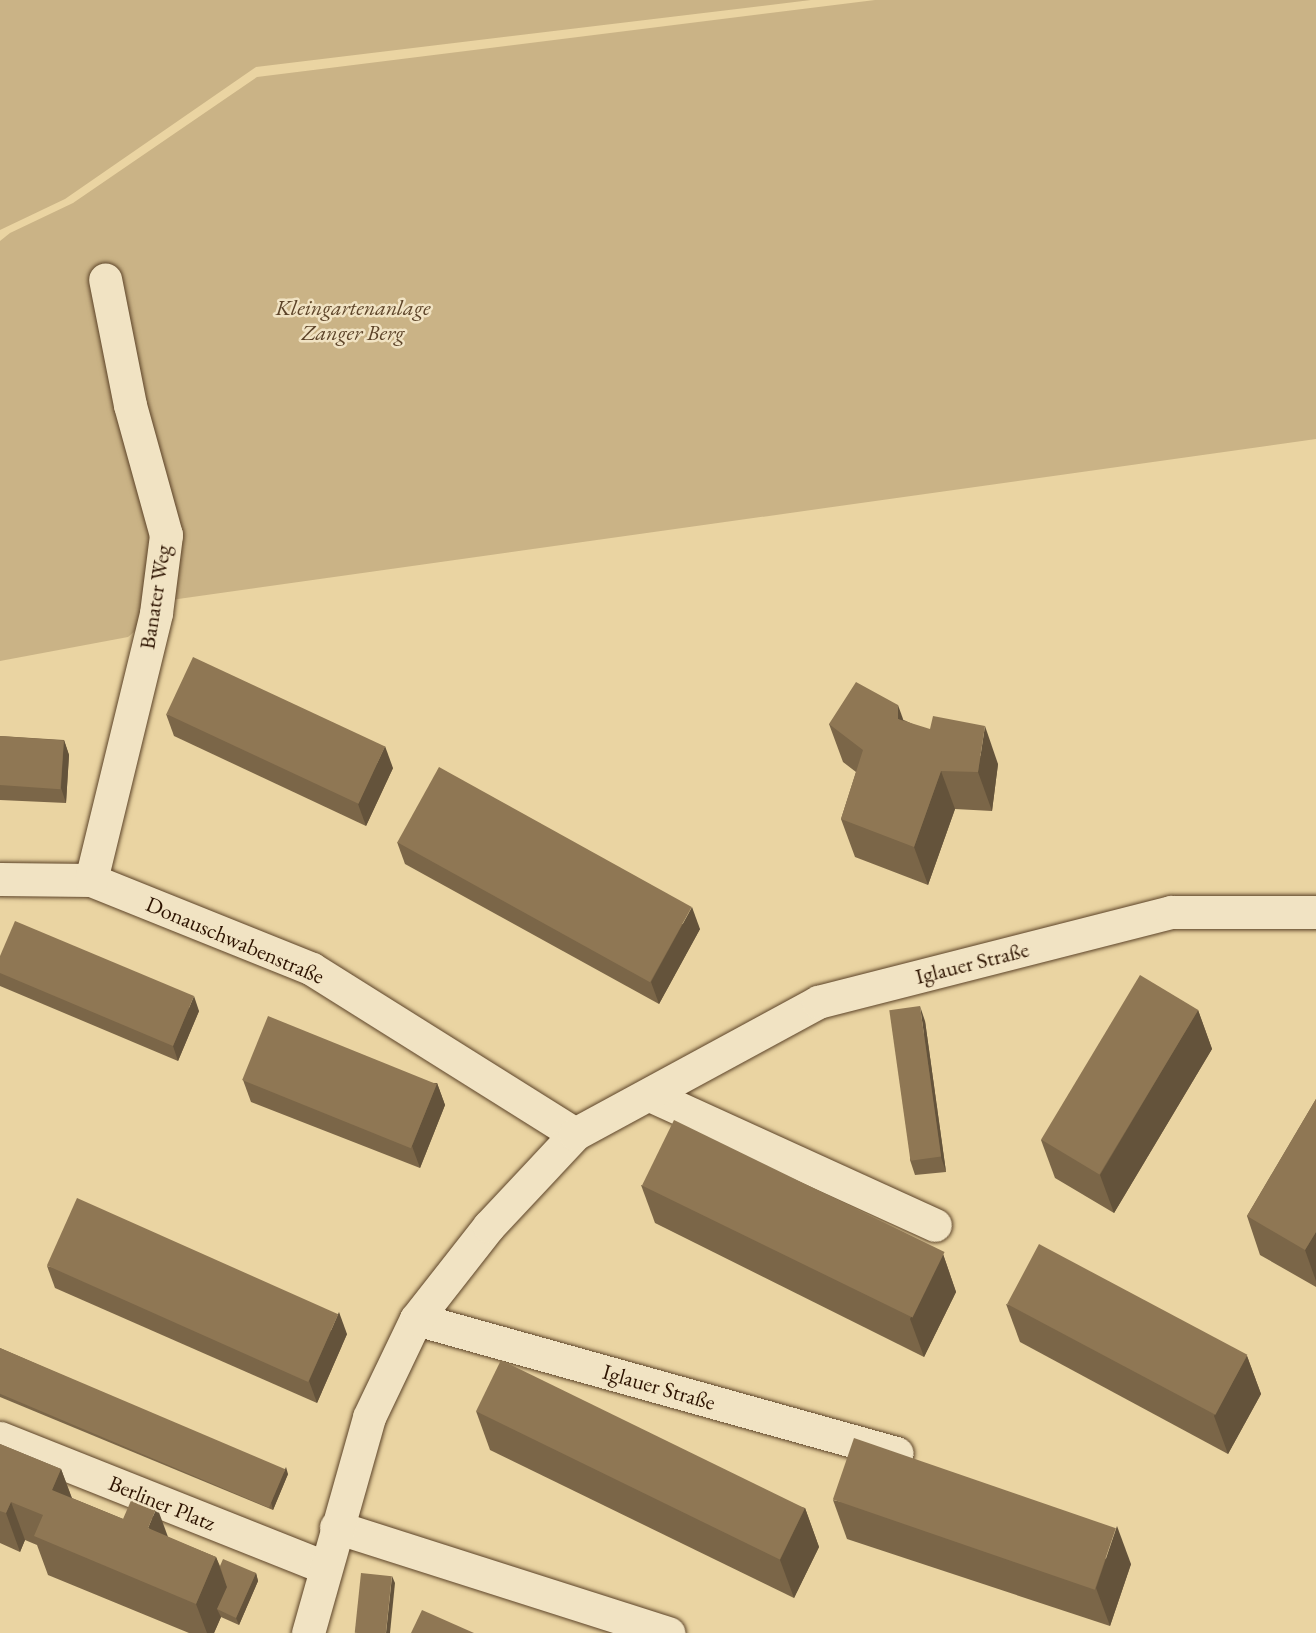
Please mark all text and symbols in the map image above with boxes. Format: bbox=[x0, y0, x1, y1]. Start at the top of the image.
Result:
park label: Kleingartenanlage Zanger Berg bbox=[275, 294, 431, 346]
street label: Banater Weg bbox=[134, 543, 176, 651]
street label: Donauschwabenstraße bbox=[142, 891, 328, 989]
street label: Iglauer Straße bbox=[913, 936, 1031, 990]
street label: Iglauer Straße bbox=[600, 1358, 718, 1416]
street label: Berliner Platz bbox=[105, 1470, 219, 1536]

